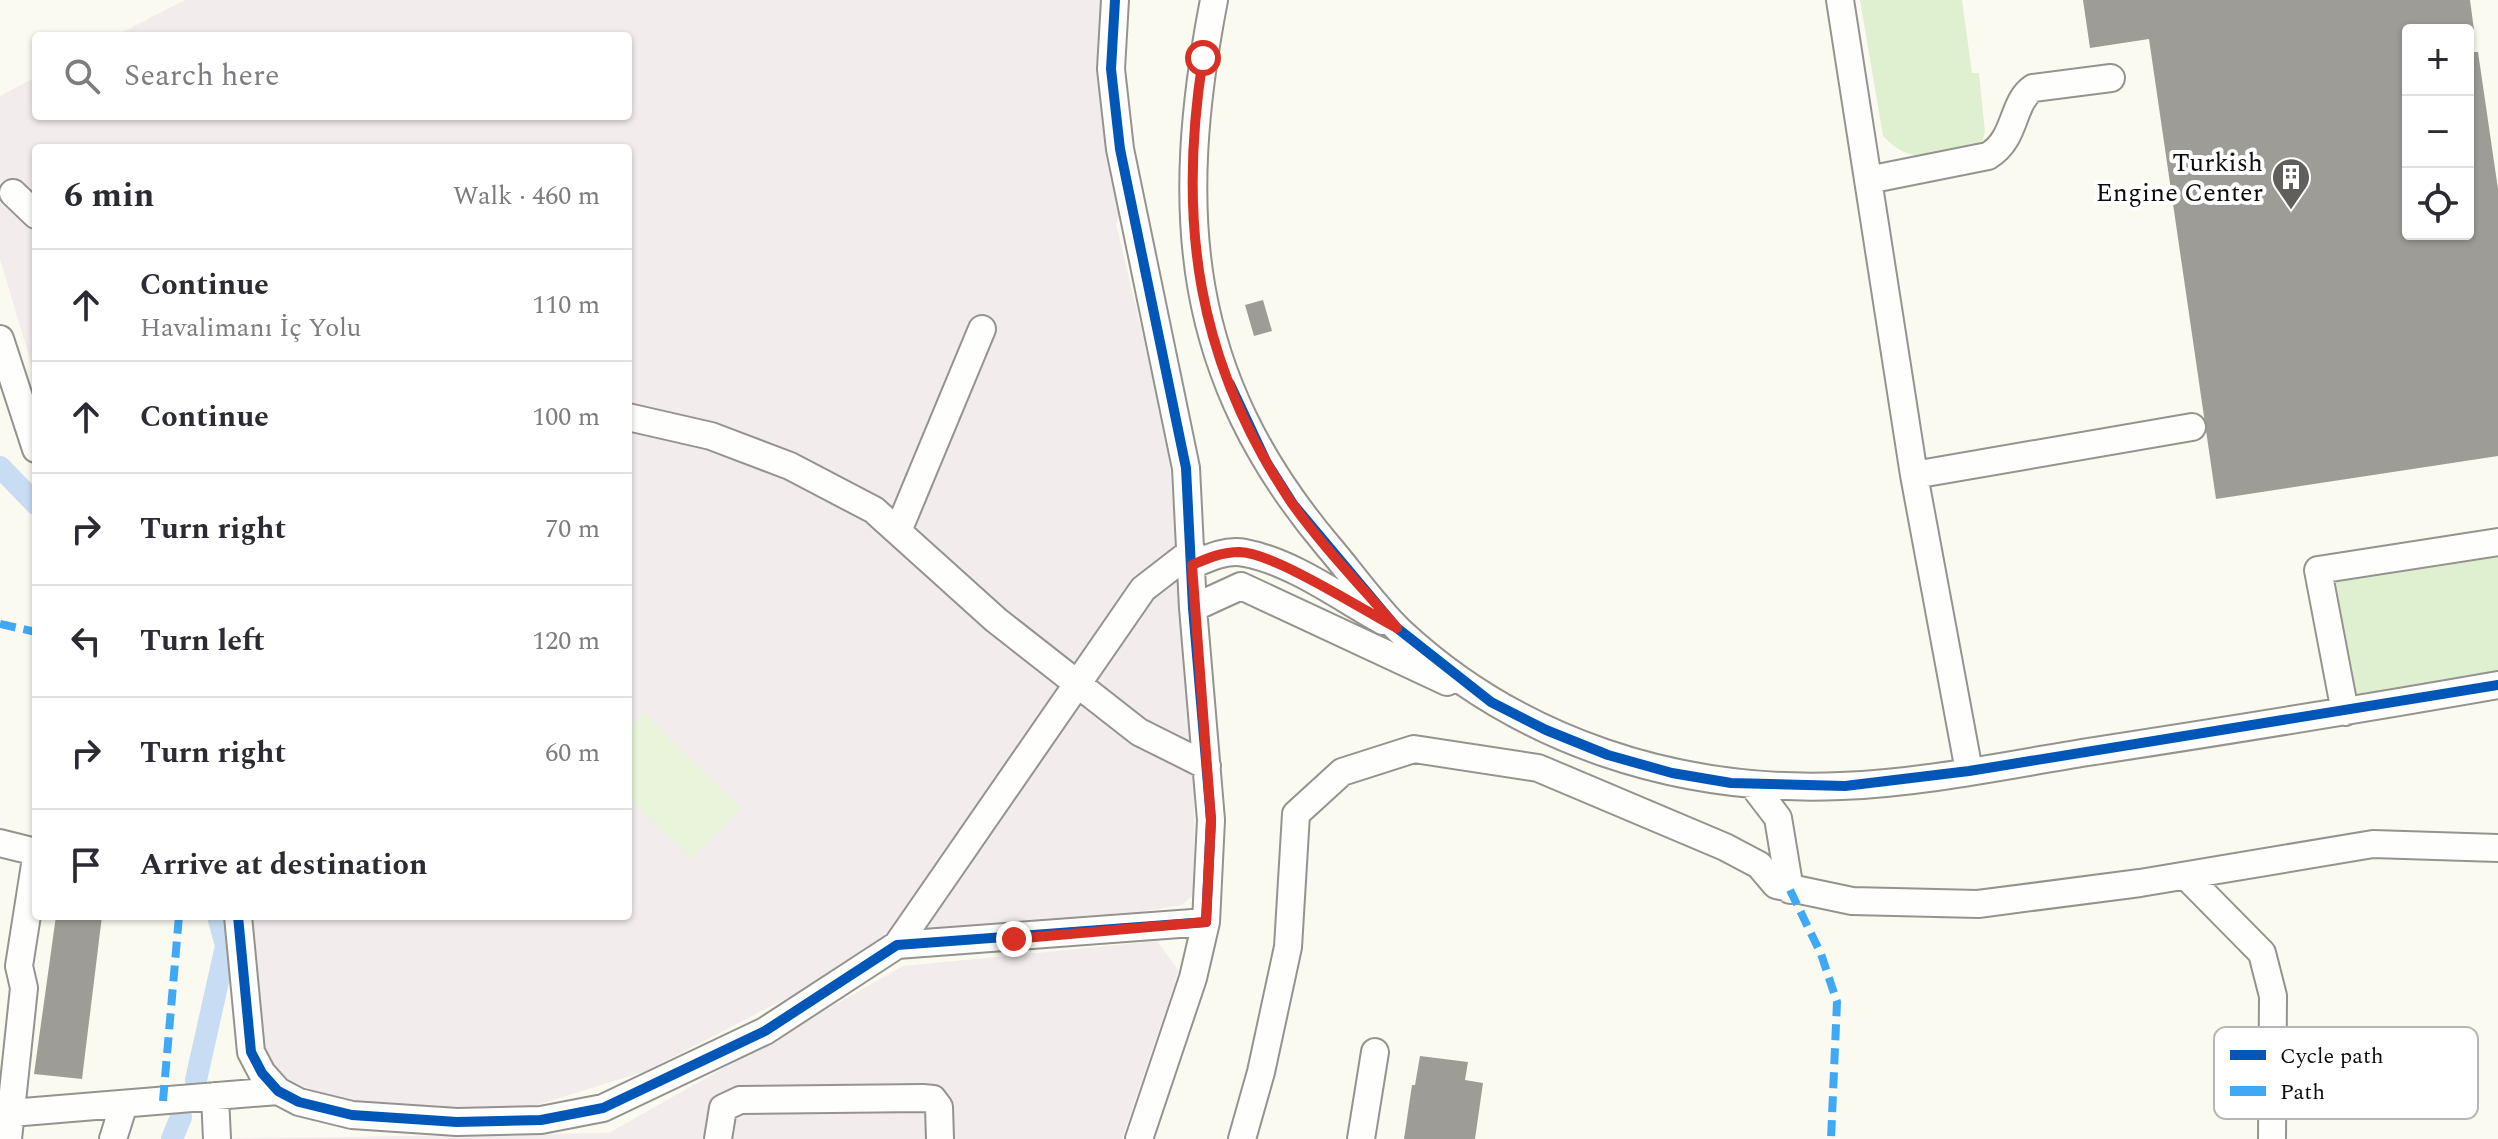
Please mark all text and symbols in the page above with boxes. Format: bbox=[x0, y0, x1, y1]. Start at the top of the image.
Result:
map controls bbox=[2402, 24, 2474, 240]
button: + bbox=[2402, 24, 2474, 96]
search box bbox=[32, 32, 632, 120]
route start bbox=[1185, 40, 1221, 76]
text: Search here bbox=[124, 53, 280, 99]
icon: search bbox=[60, 54, 104, 98]
button: − bbox=[2402, 96, 2474, 168]
place label: Turkish Engine Center bbox=[2096, 143, 2263, 213]
building icon: Turkish Engine Center bbox=[2270, 156, 2312, 211]
button: locate bbox=[2402, 168, 2474, 240]
text: 6 min bbox=[64, 170, 154, 222]
text: Walk · 460 m bbox=[453, 176, 600, 216]
text: Continue bbox=[140, 262, 269, 308]
icon: ahead bbox=[64, 283, 108, 327]
text: 110 m bbox=[532, 285, 600, 325]
text: Havalimanı İç Yolu bbox=[140, 308, 361, 348]
text: Continue bbox=[140, 394, 269, 440]
icon: ahead bbox=[64, 395, 108, 439]
text: 100 m bbox=[532, 397, 600, 437]
text: Turn right bbox=[140, 506, 286, 552]
icon: right bbox=[64, 507, 108, 551]
text: 70 m bbox=[545, 509, 600, 549]
text: Turn left bbox=[140, 618, 265, 664]
icon: left bbox=[64, 619, 108, 663]
text: 120 m bbox=[532, 621, 600, 661]
text: Turn right bbox=[140, 730, 286, 776]
icon: right bbox=[64, 731, 108, 775]
text: 60 m bbox=[545, 733, 600, 773]
text: Arrive at destination bbox=[140, 842, 427, 888]
icon: arrive bbox=[64, 843, 108, 887]
route end bbox=[996, 921, 1032, 957]
legend bbox=[2214, 1027, 2478, 1119]
text: Cycle path bbox=[2280, 1040, 2384, 1073]
text: Path bbox=[2280, 1076, 2325, 1109]

